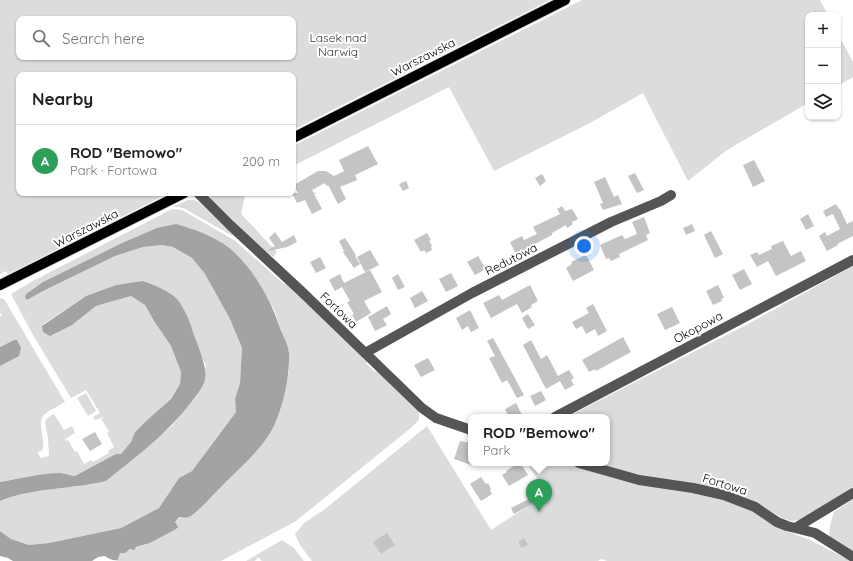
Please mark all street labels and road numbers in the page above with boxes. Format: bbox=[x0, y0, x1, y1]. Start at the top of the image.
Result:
street label: Warszawska bbox=[388, 34, 458, 80]
street label: Warszawska bbox=[51, 205, 121, 251]
street label: Redutowa bbox=[482, 239, 540, 279]
street label: Fortowa bbox=[317, 289, 361, 331]
street label: Okopowa bbox=[671, 308, 725, 346]
street label: Fortowa bbox=[701, 470, 749, 498]

